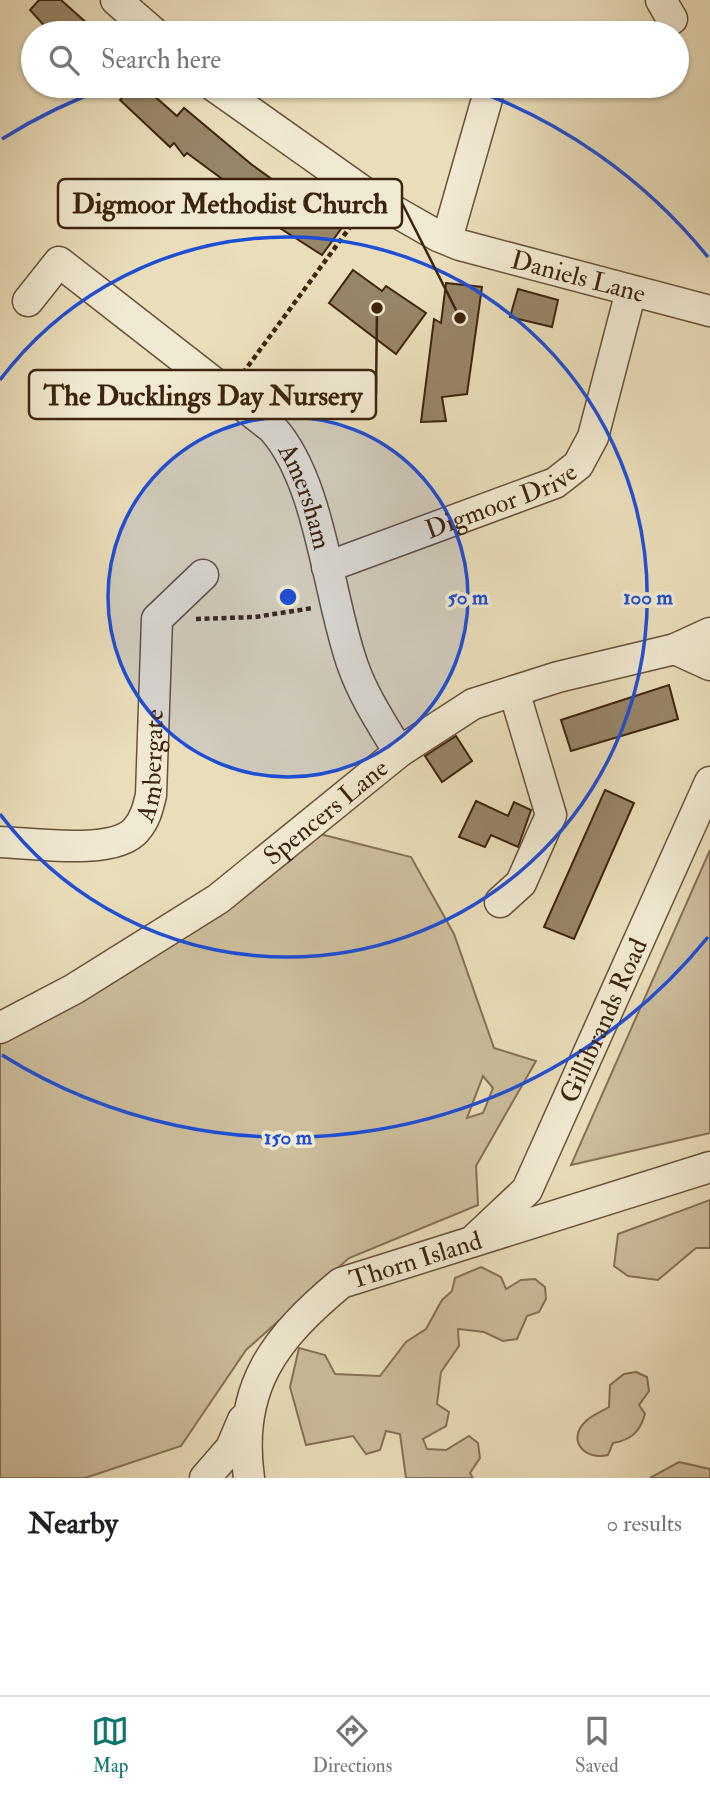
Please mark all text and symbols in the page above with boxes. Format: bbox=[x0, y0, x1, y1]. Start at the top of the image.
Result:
search box bbox=[21, 21, 689, 98]
icon: search bbox=[45, 41, 83, 79]
text: Search here bbox=[101, 44, 221, 76]
callout: Digmoor Methodist Church bbox=[58, 179, 402, 228]
text: Digmoor Methodist Church bbox=[72, 187, 388, 222]
street label: Daniels Lane bbox=[507, 244, 649, 310]
callout: The Ducklings Day Nursery bbox=[29, 370, 376, 419]
text: The Ducklings Day Nursery bbox=[42, 379, 364, 414]
street label: Amersham bbox=[270, 437, 338, 553]
street label: Digmoor Drive bbox=[421, 457, 584, 546]
text: 50 m bbox=[448, 584, 489, 611]
text: 100 m bbox=[623, 584, 674, 611]
centre of rings bbox=[276, 585, 300, 609]
street label: Ambergate bbox=[129, 708, 171, 827]
street label: Spencers Lane bbox=[257, 752, 395, 872]
street label: Gillibrands Road bbox=[553, 933, 655, 1108]
text: 150 m bbox=[264, 1124, 313, 1151]
street label: Thorn Island bbox=[346, 1225, 486, 1296]
text: Nearby bbox=[28, 1505, 118, 1542]
text: 0 results bbox=[606, 1509, 682, 1538]
tab: Map bbox=[91, 1712, 129, 1778]
tab: Directions bbox=[312, 1712, 392, 1778]
tab: Saved bbox=[575, 1712, 619, 1778]

